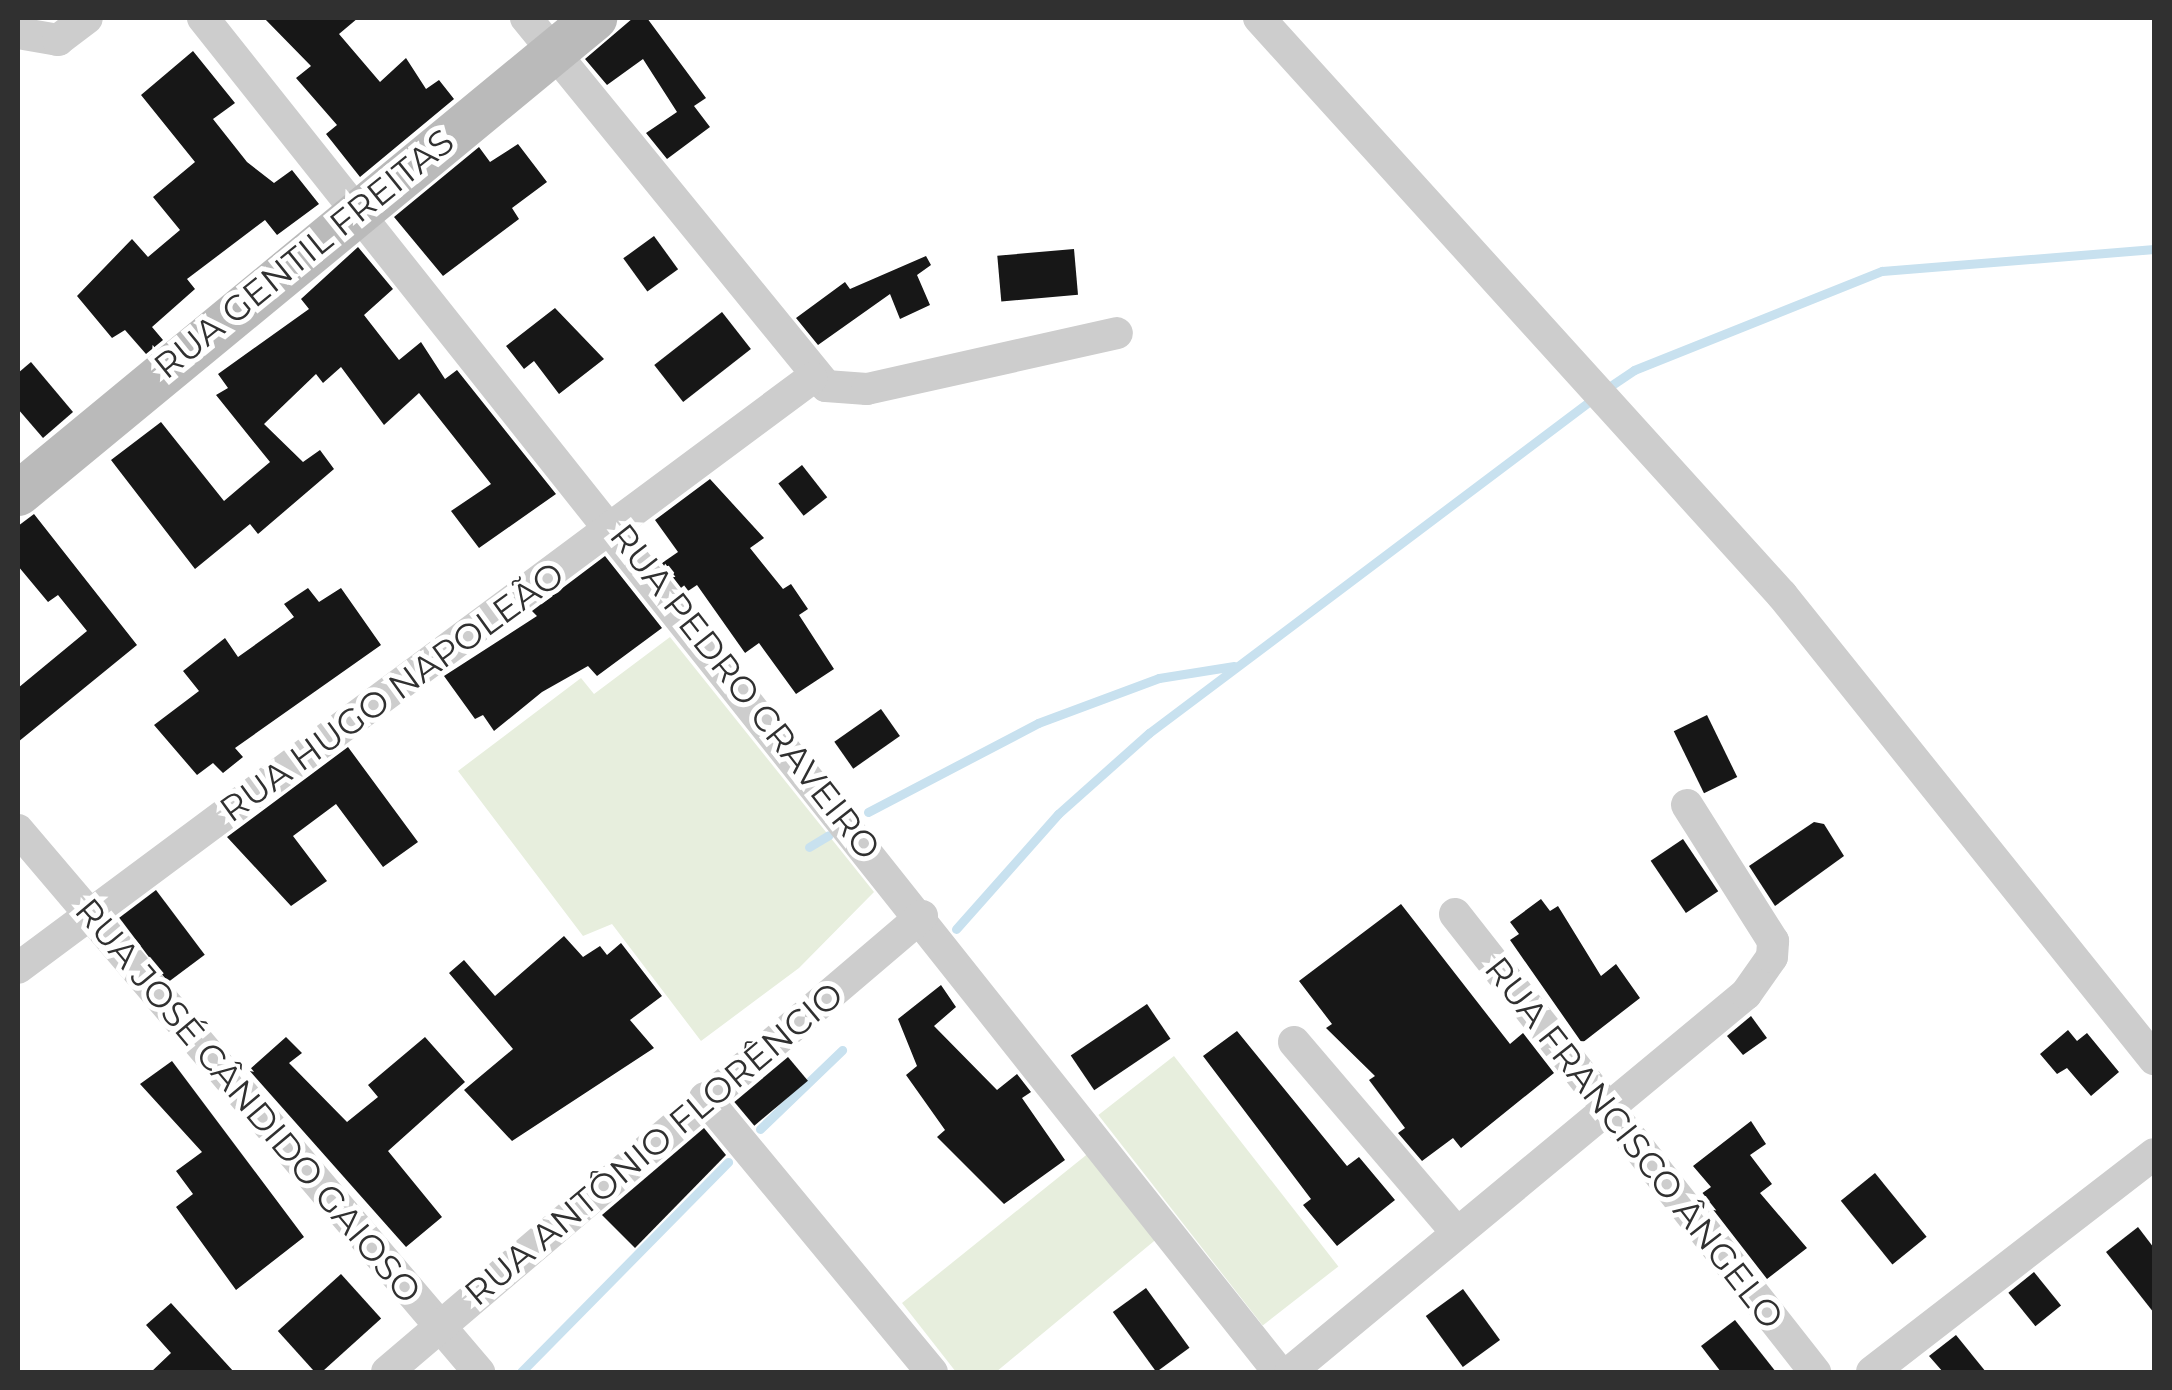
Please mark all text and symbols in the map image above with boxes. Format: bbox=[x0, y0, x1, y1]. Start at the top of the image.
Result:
street label: RUA GENTIL FREITAS bbox=[146, 120, 462, 388]
street label: RUA PEDRO CRAVEIRO bbox=[601, 516, 889, 868]
street label: RUA HUGO NAPOLEÃO bbox=[212, 553, 572, 831]
street label: RUA JOSÉ CÂNDIDO GAIOSO bbox=[66, 890, 430, 1312]
street label: RUA FRANCISCO ÂNGELO bbox=[1476, 949, 1792, 1337]
street label: RUA ANTÔNIO FLORÊNCIO bbox=[456, 973, 852, 1315]

